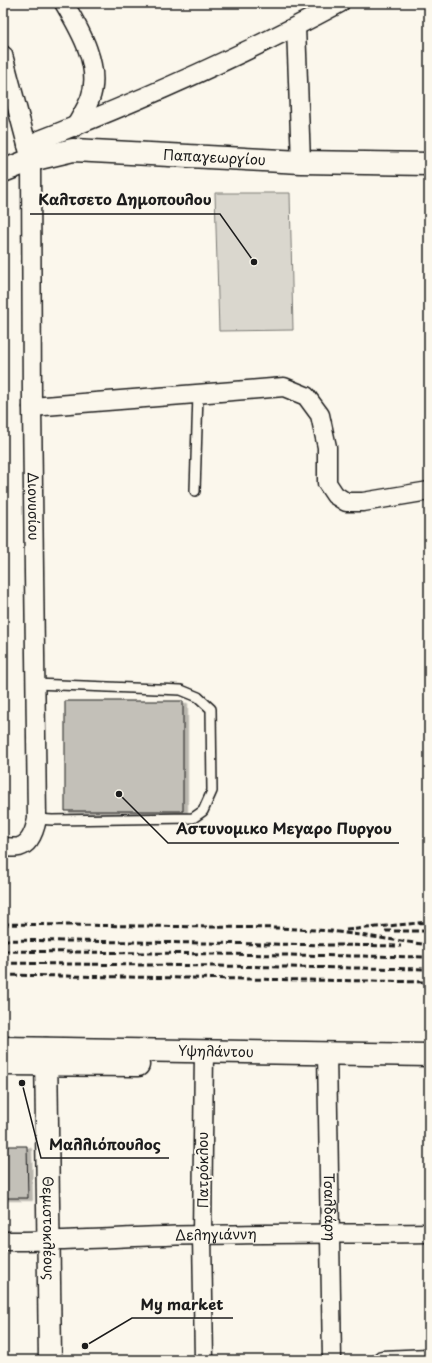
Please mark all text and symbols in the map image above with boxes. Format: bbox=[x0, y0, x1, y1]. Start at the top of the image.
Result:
street label: Παπαγεωργίου bbox=[163, 144, 266, 170]
callout: Καλτσετο Δημοπουλου bbox=[30, 187, 220, 214]
text: Καλτσετο Δημοπουλου bbox=[38, 187, 212, 210]
street label: Διονυσίου bbox=[23, 472, 45, 541]
callout: Αστυνομικο Μεγαρο Πυργου bbox=[168, 816, 399, 843]
text: Αστυνομικο Μεγαρο Πυργου bbox=[175, 816, 392, 839]
street label: Υψηλάντου bbox=[178, 1040, 254, 1062]
callout: Μαλλιόπουλος bbox=[41, 1131, 169, 1158]
text: Μαλλιόπουλος bbox=[49, 1132, 161, 1155]
street label: Πατρόκλου bbox=[192, 1132, 213, 1208]
street label: Τσαλδάρη bbox=[319, 1173, 341, 1241]
street label: Θεμιστοκλέους bbox=[38, 1176, 60, 1280]
street label: Δεληγιάννη bbox=[175, 1223, 257, 1246]
callout: My market bbox=[132, 1291, 233, 1318]
text: My market bbox=[140, 1292, 224, 1315]

